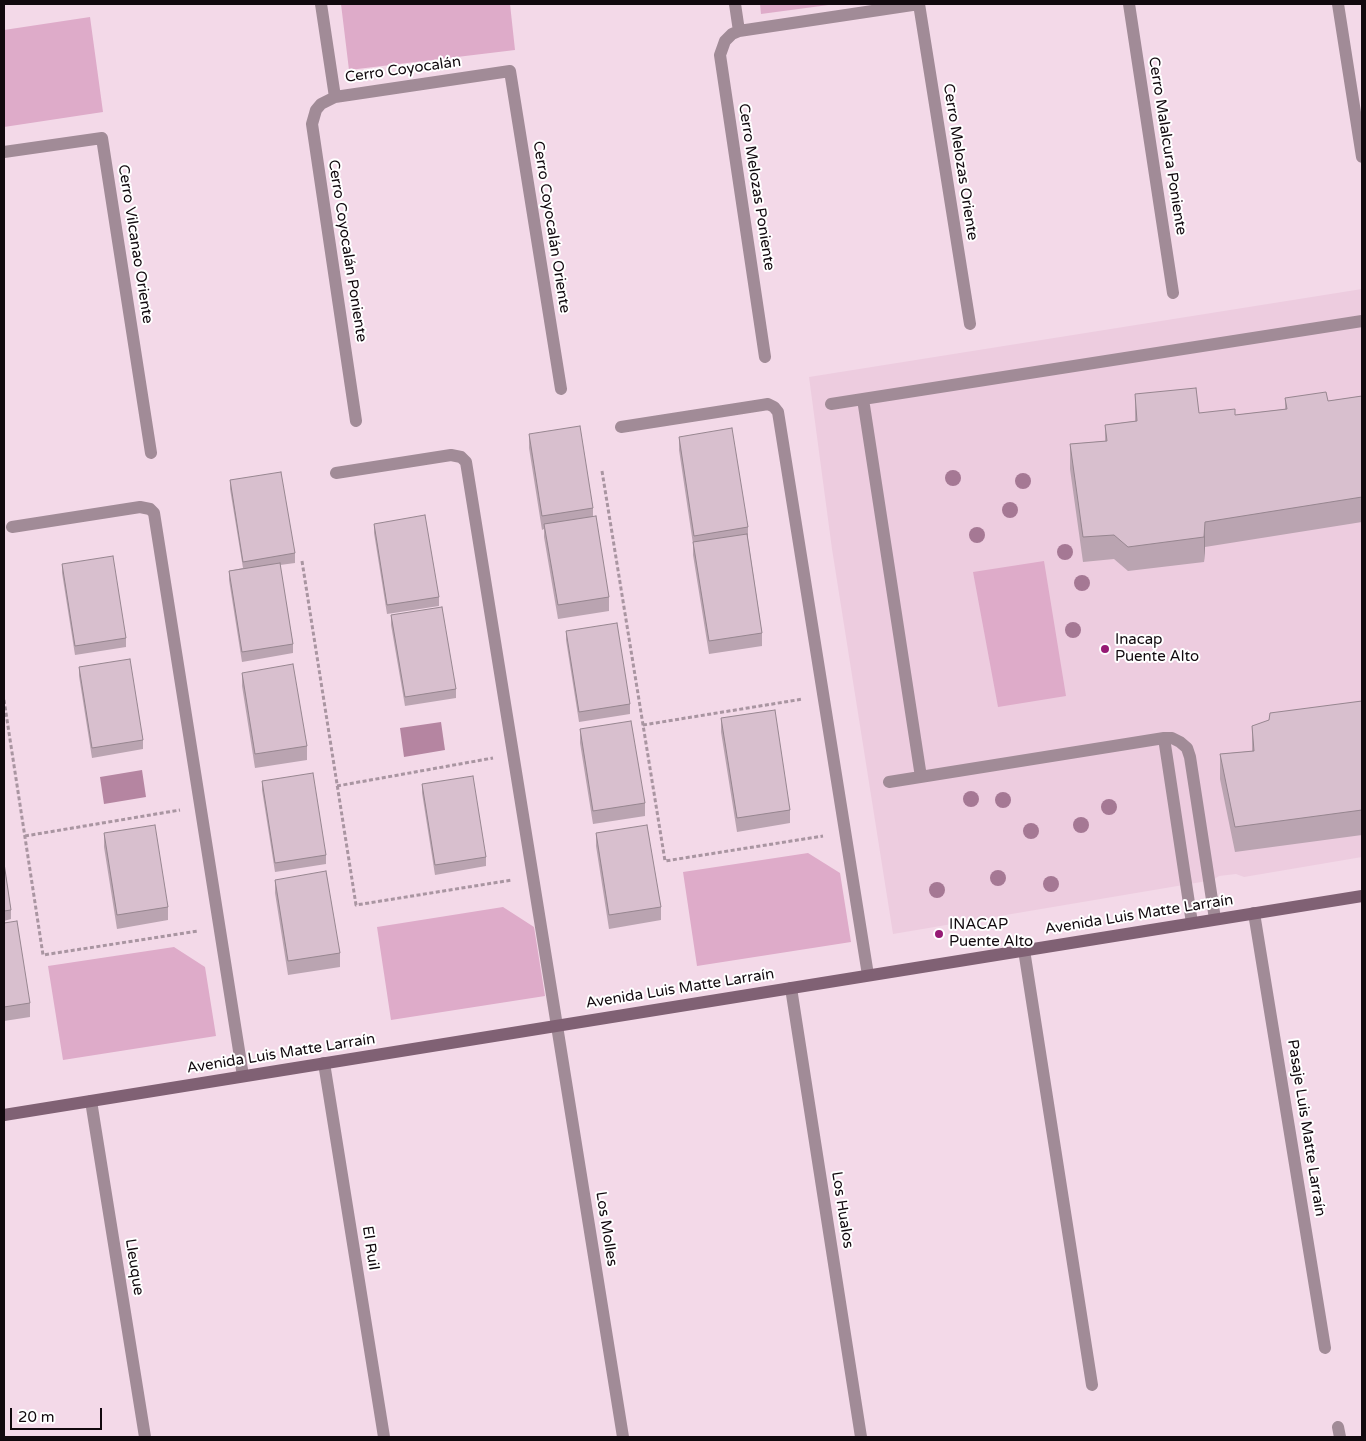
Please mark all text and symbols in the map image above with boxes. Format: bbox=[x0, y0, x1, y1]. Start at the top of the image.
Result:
street label: Cerro Coyocalán bbox=[344, 53, 462, 87]
street label: Cerro Malalcura Poniente bbox=[1144, 56, 1190, 236]
street label: Cerro Melozas Oriente bbox=[939, 82, 981, 242]
street label: Cerro Melozas Poniente bbox=[734, 102, 778, 272]
street label: Cerro Coyocalán Oriente bbox=[529, 140, 573, 314]
street label: Cerro Coyocalán Poniente bbox=[324, 159, 370, 343]
street label: Cerro Vilcanao Oriente bbox=[114, 163, 156, 325]
place label: Inacap Puente Alto bbox=[1115, 631, 1199, 666]
marker: Inacap Puente Alto bbox=[1099, 643, 1111, 655]
street label: Avenida Luis Matte Larraín bbox=[1043, 891, 1235, 939]
place label: INACAP Puente Alto bbox=[949, 916, 1033, 951]
marker: INACAP Puente Alto bbox=[933, 928, 945, 940]
street label: Avenida Luis Matte Larraín bbox=[584, 965, 776, 1013]
street label: Avenida Luis Matte Larraín bbox=[185, 1030, 377, 1078]
street label: Pasaje Luis Matte Larraín bbox=[1283, 1038, 1329, 1218]
street label: Los Hualos bbox=[827, 1170, 857, 1250]
street label: Los Molles bbox=[591, 1190, 621, 1268]
street label: El Ruil bbox=[358, 1225, 382, 1271]
street label: Lleuque bbox=[121, 1237, 147, 1297]
scale bar bbox=[12, 1398, 105, 1430]
text: 20 m bbox=[18, 1408, 55, 1426]

